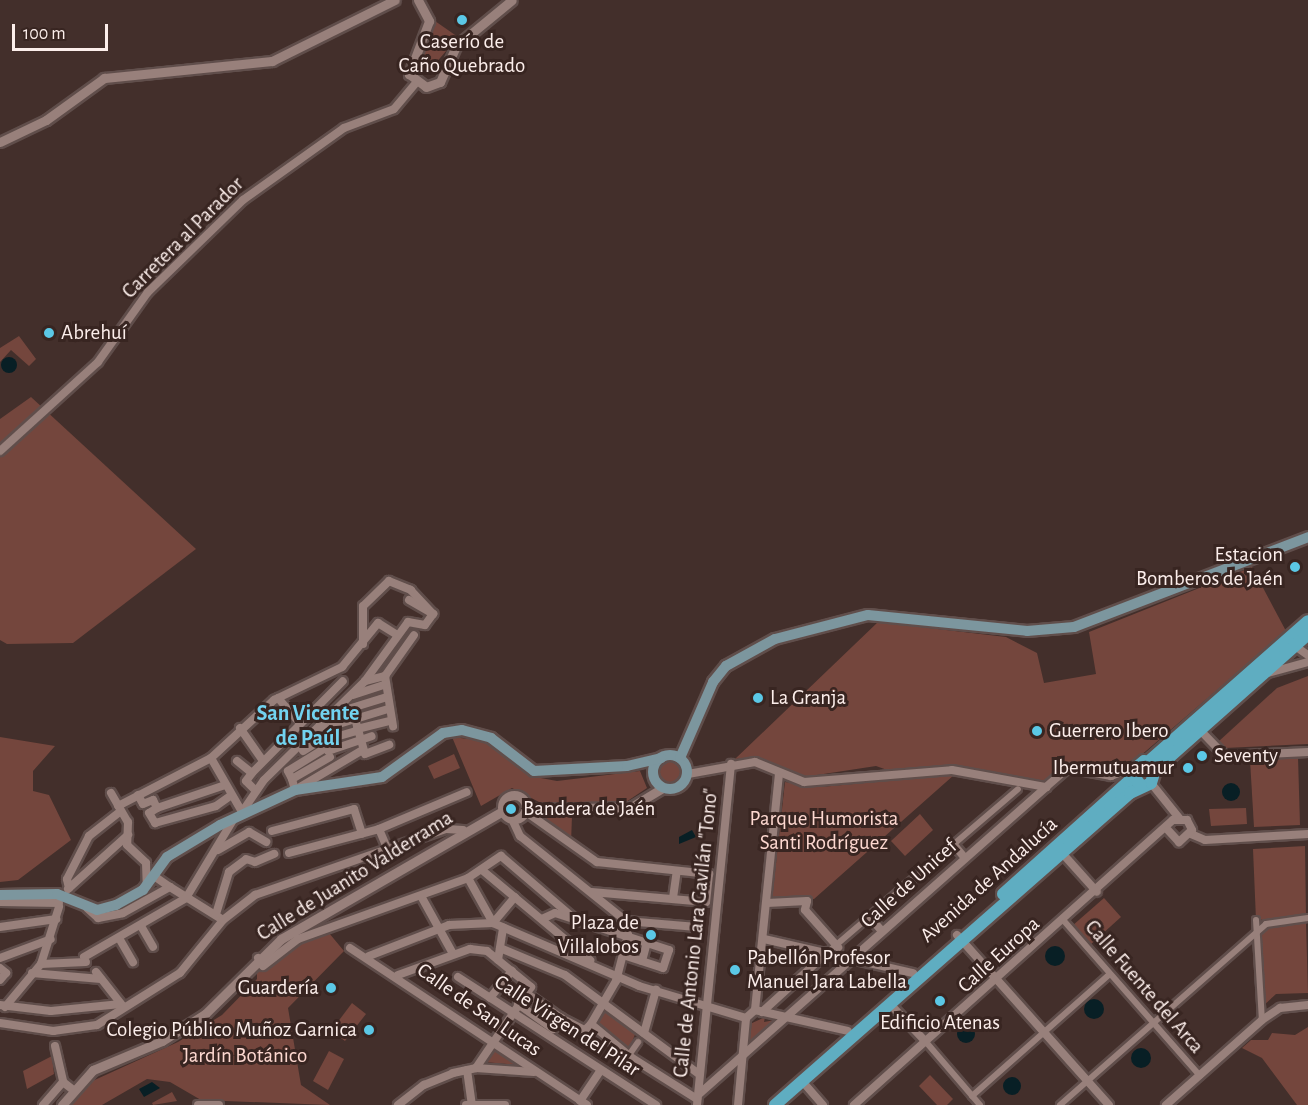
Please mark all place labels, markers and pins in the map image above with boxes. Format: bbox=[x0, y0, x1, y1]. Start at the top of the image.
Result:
marker: Caserío de Caño Quebrado bbox=[455, 13, 469, 27]
place label: Caserío de Caño Quebrado bbox=[399, 29, 525, 79]
place label: Abrehuí bbox=[61, 320, 127, 346]
marker: Abrehuí bbox=[42, 326, 56, 340]
place label: Estacion Bomberos de Jaén bbox=[1136, 542, 1283, 592]
marker: Estacion Bomberos de Jaén bbox=[1288, 560, 1302, 574]
place label: La Granja bbox=[770, 685, 846, 711]
marker: La Granja bbox=[751, 691, 765, 705]
place label: Guerrero Ibero bbox=[1049, 718, 1168, 744]
marker: Guerrero Ibero bbox=[1030, 724, 1044, 738]
place label: Seventy bbox=[1214, 743, 1278, 769]
marker: Seventy bbox=[1195, 749, 1209, 763]
place label: Ibermutuamur bbox=[1053, 755, 1174, 781]
marker: Ibermutuamur bbox=[1179, 759, 1197, 777]
place label: Bandera de Jaén bbox=[523, 796, 655, 822]
marker: Bandera de Jaén bbox=[504, 802, 518, 816]
place label: Plaza de Villalobos bbox=[558, 910, 639, 960]
marker: Plaza de Villalobos bbox=[644, 928, 658, 942]
place label: Pabellón Profesor Manuel Jara Labella bbox=[747, 945, 907, 995]
marker: Pabellón Profesor Manuel Jara Labella bbox=[728, 963, 742, 977]
place label: Guardería bbox=[238, 975, 319, 1001]
marker: Guardería bbox=[324, 981, 338, 995]
marker: Edificio Atenas bbox=[933, 994, 947, 1008]
place label: Edificio Atenas bbox=[880, 1010, 1000, 1036]
place label: Colegio Público Muñoz Garnica bbox=[106, 1017, 357, 1043]
marker: Colegio Público Muñoz Garnica bbox=[362, 1023, 376, 1037]

